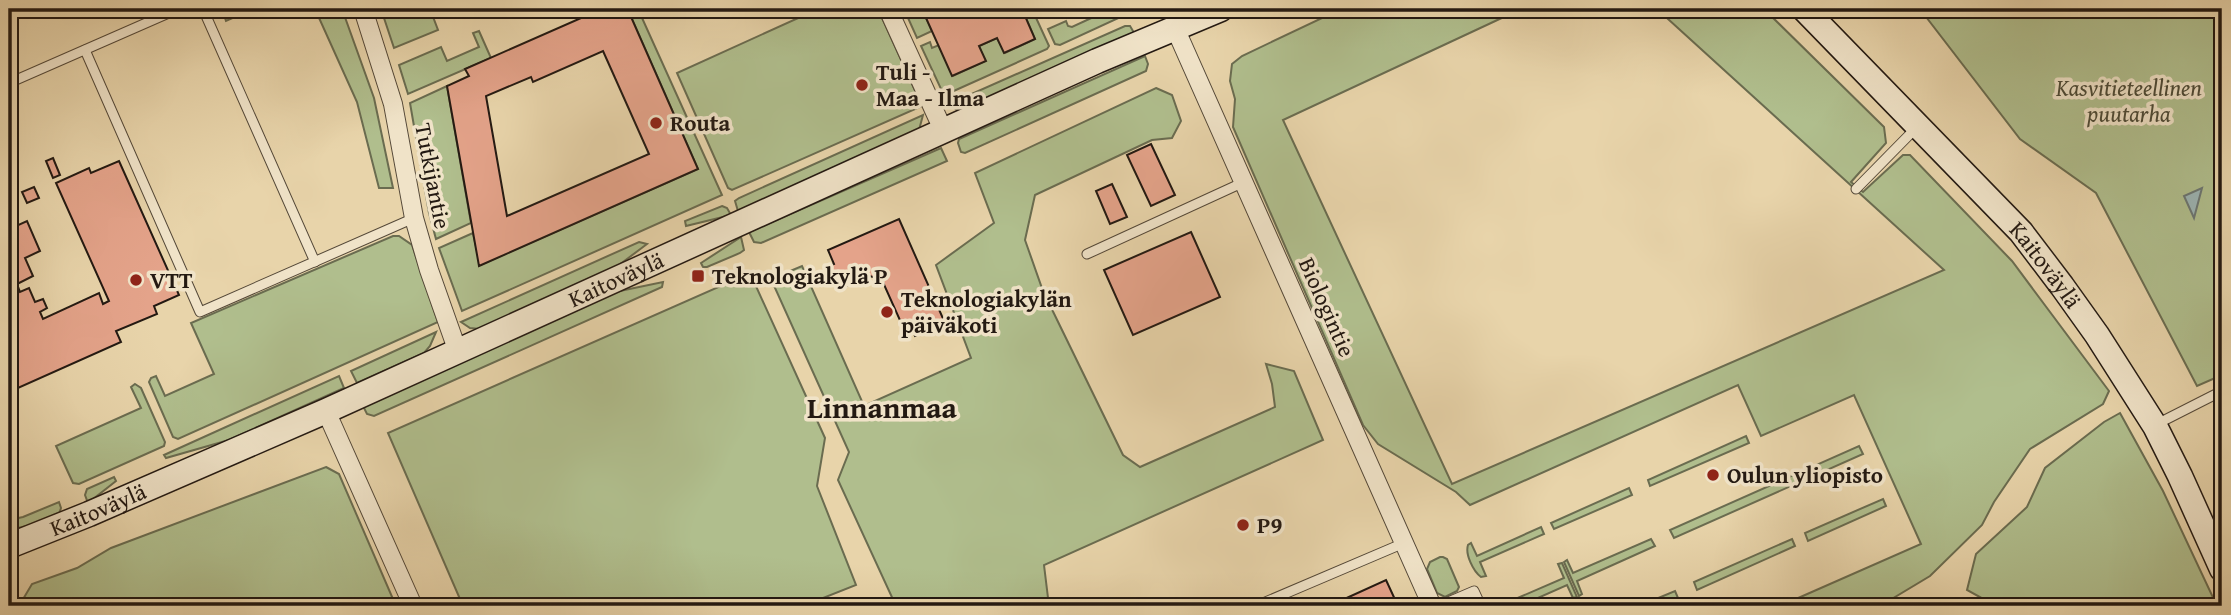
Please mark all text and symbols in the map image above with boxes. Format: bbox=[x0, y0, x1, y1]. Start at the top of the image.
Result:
place label: Tuli - Maa - Ilma bbox=[876, 55, 984, 114]
park label: Kasvitieteellinen puutarha bbox=[2055, 71, 2202, 130]
marker: Tuli - Maa - Ilma bbox=[854, 77, 870, 93]
place label: Routa bbox=[670, 106, 730, 139]
marker: Routa bbox=[648, 115, 664, 131]
street label: Tutkijantie bbox=[407, 120, 460, 232]
street label: Kaitoväylä bbox=[2003, 213, 2090, 315]
street label: Kaitoväylä bbox=[563, 243, 669, 315]
street label: Biologintie bbox=[1291, 252, 1364, 362]
place label: Teknologiakylä P bbox=[712, 259, 888, 292]
place label: VTT bbox=[150, 263, 193, 296]
marker: Teknologiakylä P bbox=[690, 268, 706, 284]
marker: VTT bbox=[128, 272, 144, 288]
place label: Teknologiakylän päiväkoti bbox=[901, 282, 1072, 341]
marker: Teknologiakylän päiväkoti bbox=[879, 304, 895, 320]
district label: Linnanmaa bbox=[807, 385, 958, 429]
place label: Oulun yliopisto bbox=[1727, 458, 1883, 491]
marker: Oulun yliopisto bbox=[1705, 467, 1721, 483]
street label: Kaitoväylä bbox=[45, 474, 151, 544]
place label: P9 bbox=[1257, 508, 1282, 541]
marker: P9 bbox=[1235, 517, 1251, 533]

